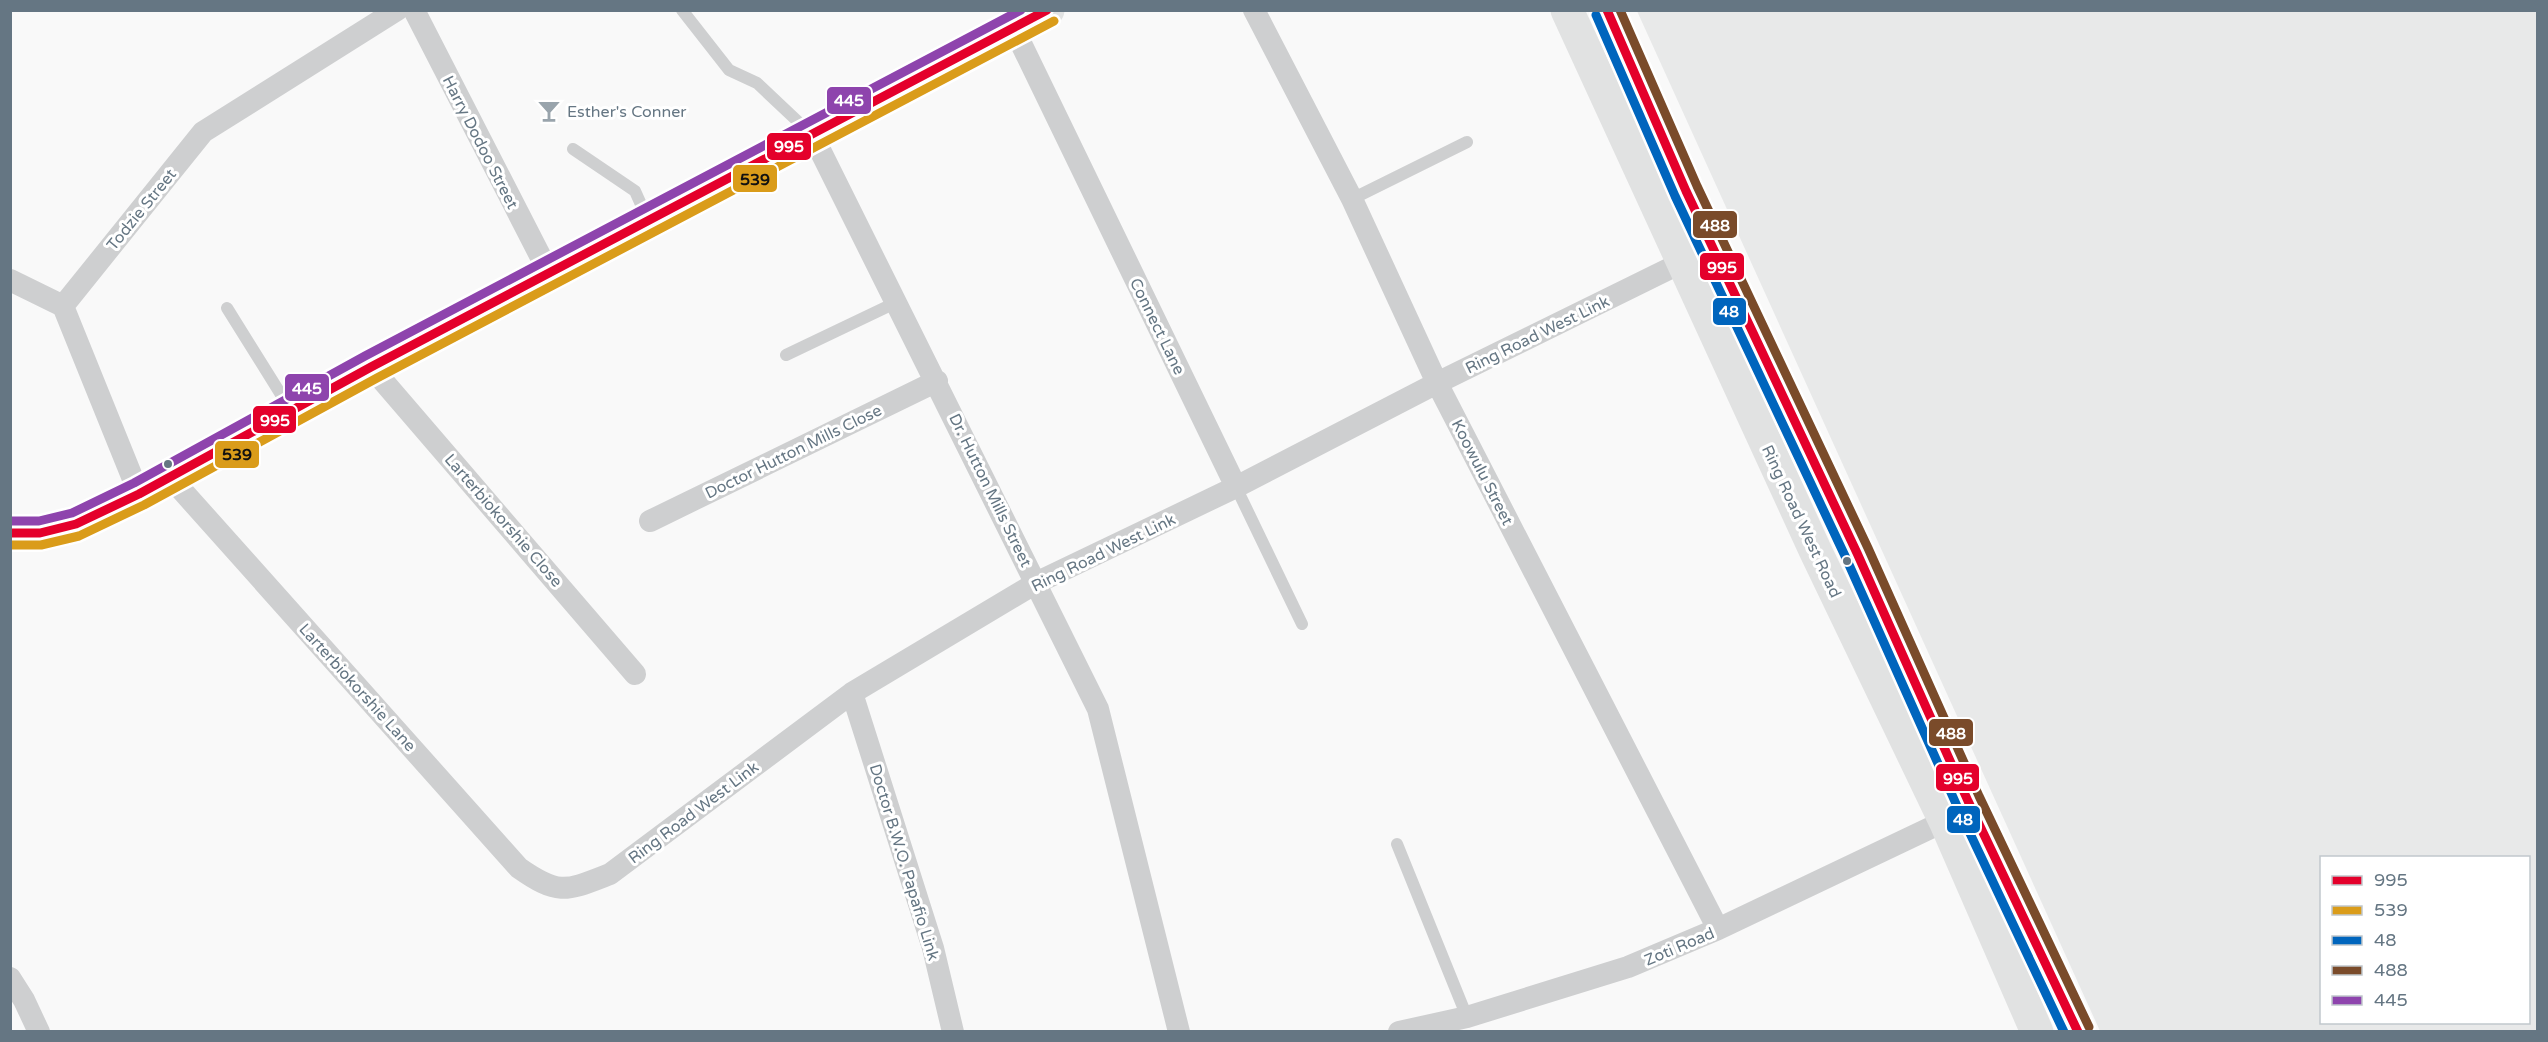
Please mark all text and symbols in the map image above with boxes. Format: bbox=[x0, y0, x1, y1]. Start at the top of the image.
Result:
street label: Harry Dodoo Street bbox=[438, 72, 522, 212]
line badge: 445 bbox=[826, 86, 872, 115]
text: 445 bbox=[834, 91, 864, 111]
bar icon: Esther's Conner bbox=[536, 98, 562, 124]
place label: Esther's Conner bbox=[567, 102, 687, 122]
line badge: 995 bbox=[766, 132, 812, 161]
text: 995 bbox=[774, 137, 804, 157]
line badge: 539 bbox=[732, 164, 778, 193]
street label: Todzie Street bbox=[103, 165, 181, 255]
text: 539 bbox=[740, 170, 770, 190]
line badge: 488 bbox=[1692, 210, 1738, 239]
text: 488 bbox=[1700, 216, 1730, 236]
line badge: 995 bbox=[1699, 252, 1745, 281]
text: 995 bbox=[1707, 258, 1737, 278]
street label: Connect Lane bbox=[1125, 275, 1189, 378]
street label: Ring Road West Link bbox=[1462, 291, 1613, 378]
line badge: 48 bbox=[1712, 297, 1747, 326]
text: 48 bbox=[1719, 302, 1739, 322]
line badge: 445 bbox=[284, 373, 330, 402]
text: 445 bbox=[292, 379, 322, 399]
street label: Doctor Hutton Mills Close bbox=[702, 400, 885, 503]
line badge: 995 bbox=[252, 405, 297, 434]
text: 995 bbox=[260, 411, 290, 431]
street label: Dr. Hutton Mills Street bbox=[944, 411, 1036, 570]
street label: Koowulu Street bbox=[1447, 416, 1517, 529]
line badge: 539 bbox=[214, 440, 260, 469]
street label: Ring Road West Road bbox=[1757, 442, 1845, 601]
text: 539 bbox=[222, 445, 252, 465]
street label: Larterbiokorshie Close bbox=[440, 450, 567, 591]
unlabelled marker bbox=[162, 458, 174, 470]
street label: Ring Road West Link bbox=[1028, 509, 1179, 596]
unlabelled marker bbox=[1841, 555, 1853, 567]
street label: Larterbiokorshie Lane bbox=[294, 620, 420, 756]
line badge: 488 bbox=[1928, 718, 1974, 747]
text: 488 bbox=[1936, 724, 1966, 744]
street label: Ring Road West Link bbox=[625, 757, 763, 868]
street label: Doctor B.W.O. Papafio Link bbox=[865, 762, 944, 963]
line badge: 995 bbox=[1935, 763, 1980, 792]
text: 995 bbox=[1943, 769, 1973, 789]
line badge: 48 bbox=[1946, 805, 1981, 834]
text: 48 bbox=[1953, 810, 1973, 830]
legend bbox=[2320, 856, 2530, 1024]
text: 995 bbox=[2374, 869, 2408, 891]
text: 539 bbox=[2374, 899, 2408, 921]
street label: Zoti Road bbox=[1641, 923, 1718, 971]
text: 48 bbox=[2374, 929, 2397, 951]
text: 488 bbox=[2374, 959, 2408, 981]
text: 445 bbox=[2374, 989, 2408, 1011]

